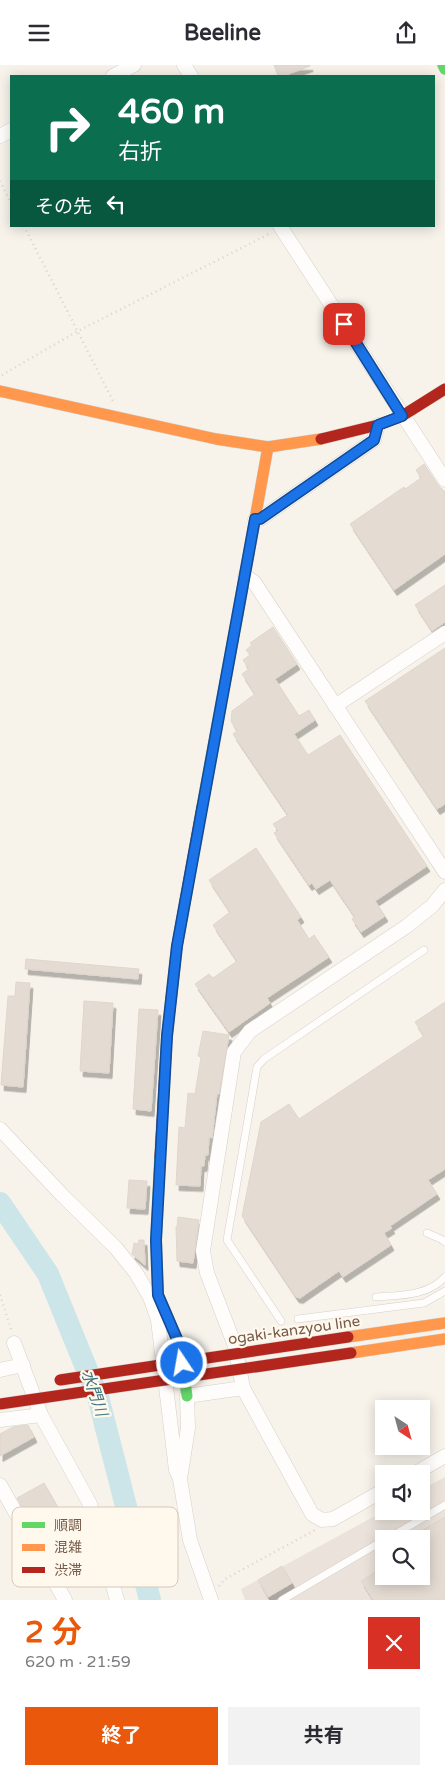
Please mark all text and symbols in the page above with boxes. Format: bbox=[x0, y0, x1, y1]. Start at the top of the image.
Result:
icon: menu bbox=[25, 19, 53, 47]
icon: share bbox=[392, 19, 420, 47]
text: Beeline bbox=[184, 20, 261, 46]
text: 460 m bbox=[118, 91, 225, 133]
icon: right bbox=[35, 95, 100, 160]
text: 右折 bbox=[118, 139, 162, 165]
icon: left bbox=[102, 190, 130, 218]
text: その先 bbox=[35, 196, 92, 218]
pin bbox=[323, 303, 365, 345]
icon: arrive bbox=[330, 310, 358, 338]
street label: ogaki-kanzyou line bbox=[227, 1312, 361, 1348]
position arrow bbox=[155, 1336, 207, 1388]
water label: 水門川 bbox=[77, 1367, 112, 1421]
north arrow bbox=[375, 1400, 430, 1455]
map controls bbox=[375, 1400, 430, 1585]
button: sound bbox=[375, 1465, 430, 1520]
legend bbox=[12, 1507, 178, 1587]
text: 順調 bbox=[54, 1517, 82, 1534]
button: search bbox=[375, 1530, 430, 1585]
text: 混雑 bbox=[54, 1539, 82, 1556]
text: 渋滞 bbox=[54, 1562, 82, 1579]
text: 2 分 bbox=[25, 1614, 82, 1651]
button: close bbox=[368, 1617, 420, 1669]
text: 620 m · 21:59 bbox=[25, 1652, 131, 1672]
button: 終了 bbox=[25, 1707, 218, 1765]
button: 共有 bbox=[228, 1707, 420, 1765]

